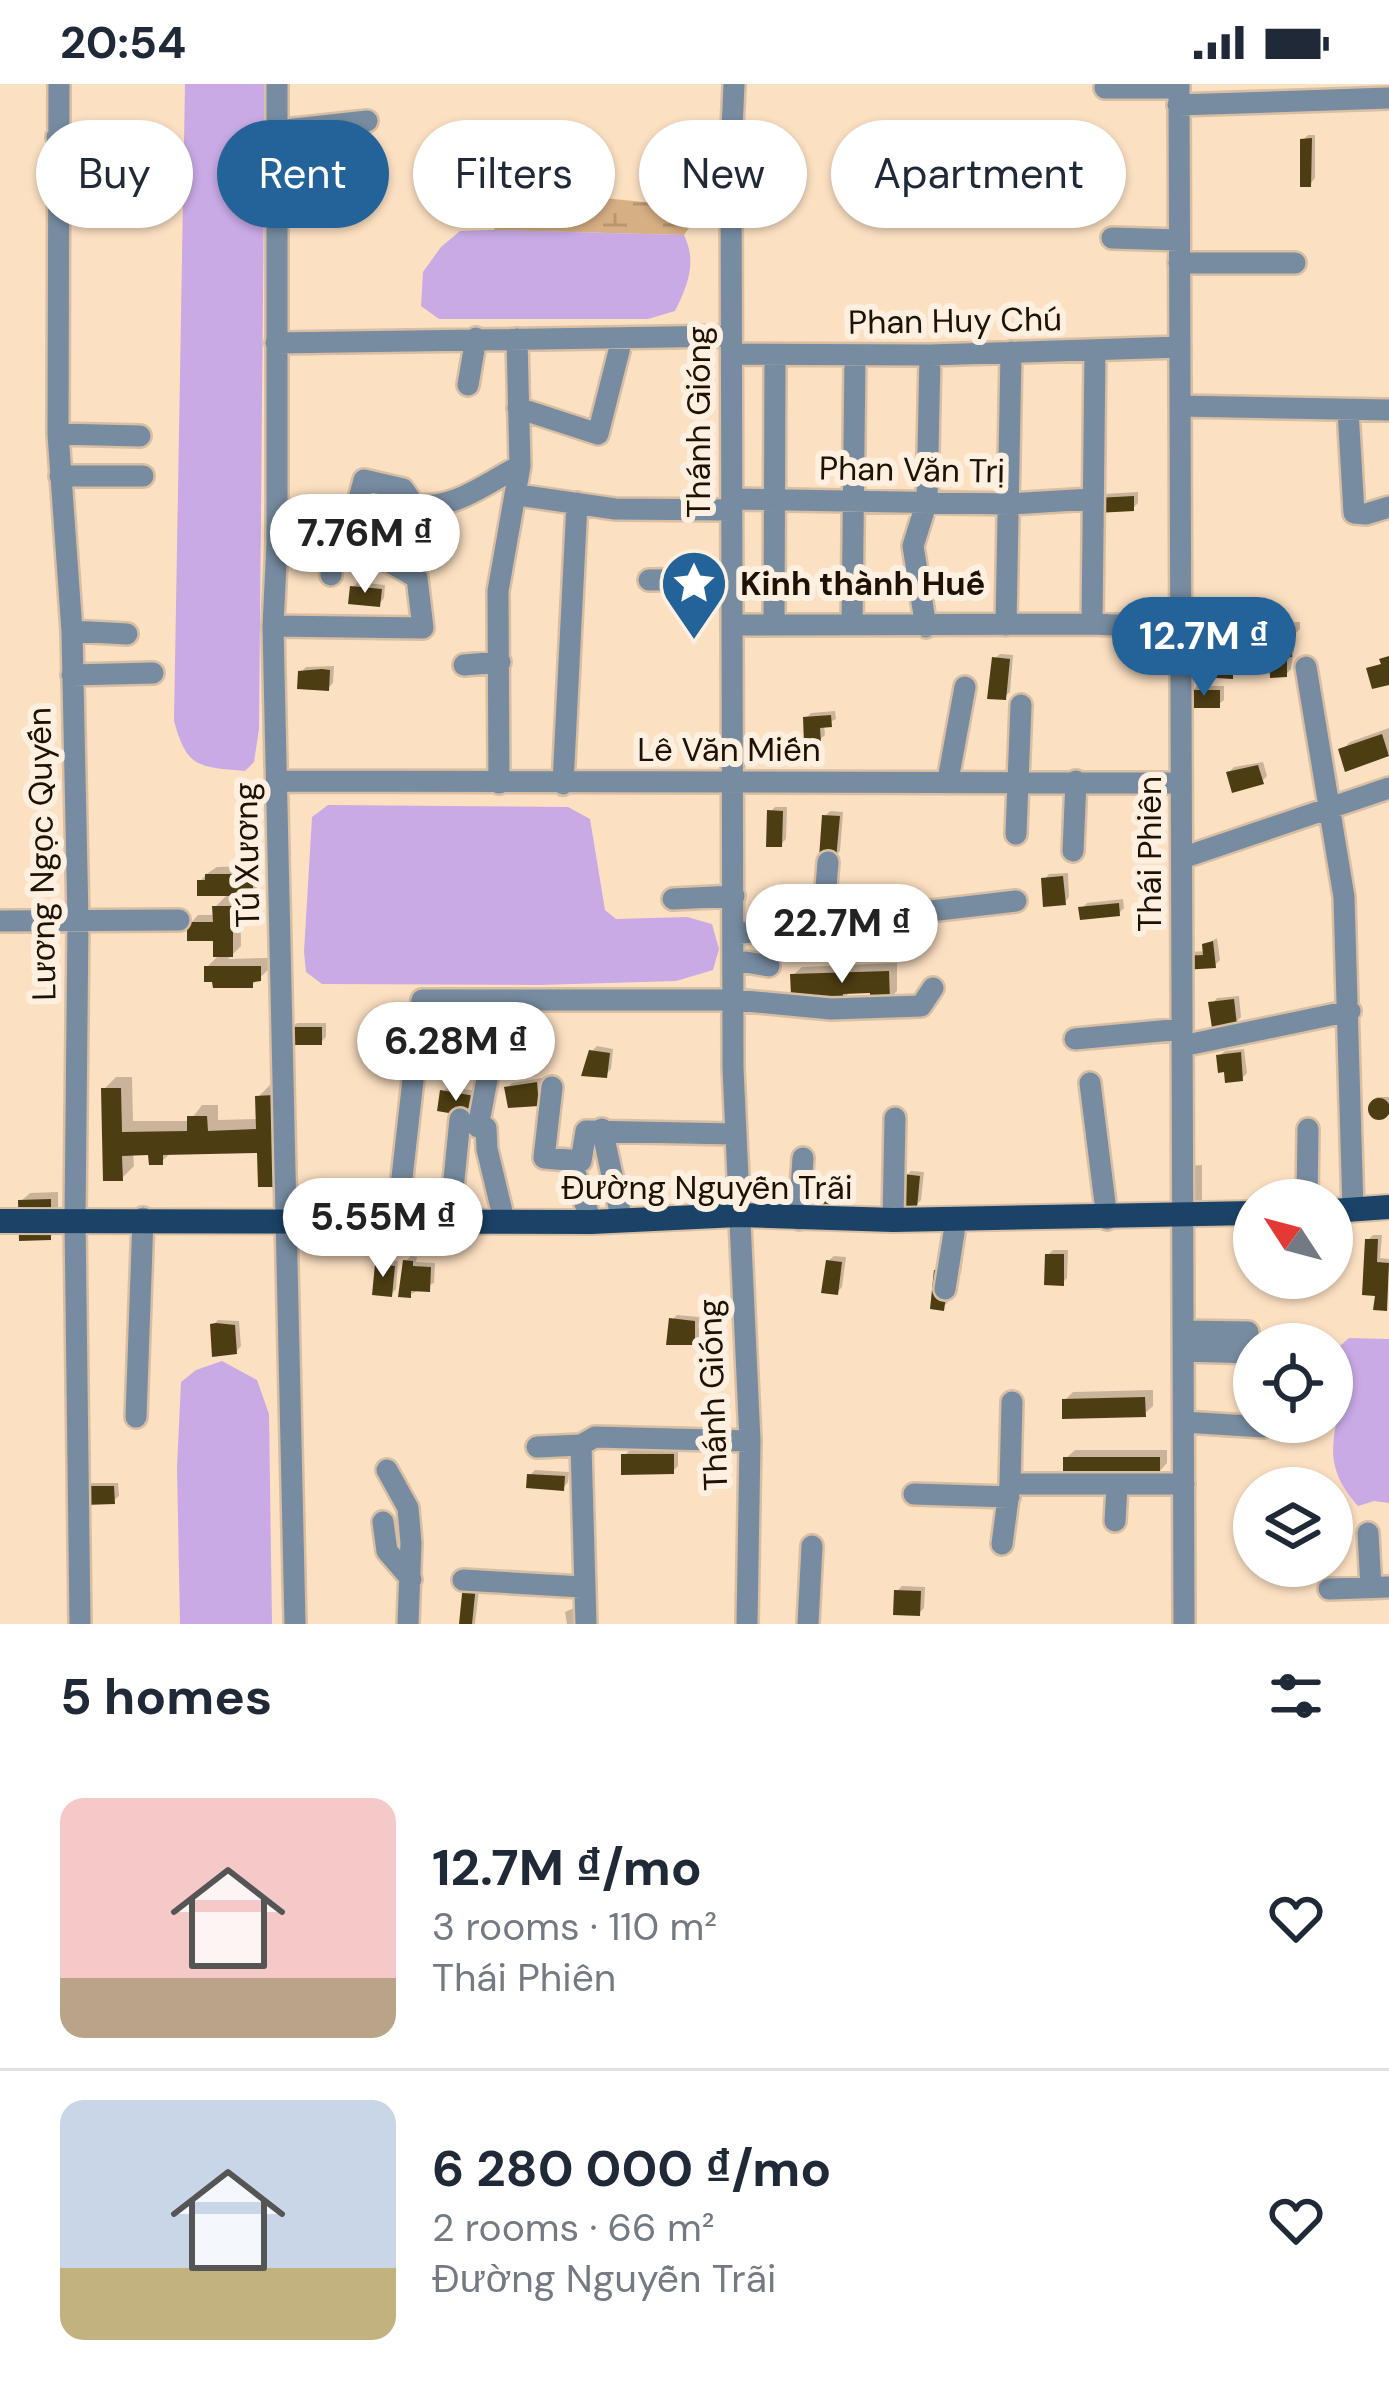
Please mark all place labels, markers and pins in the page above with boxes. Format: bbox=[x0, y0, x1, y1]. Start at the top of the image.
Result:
pin: 7.76M ₫ bbox=[254, 494, 476, 596]
place icon: Kinh thành Huế bbox=[659, 548, 729, 642]
place label: Kinh thành Huế bbox=[740, 562, 985, 605]
pin: 12.7M ₫ bbox=[1093, 597, 1315, 699]
pin: 22.7M ₫ bbox=[731, 884, 953, 986]
pin: 6.28M ₫ bbox=[345, 1002, 567, 1104]
pin: 5.55M ₫ bbox=[272, 1178, 494, 1280]

